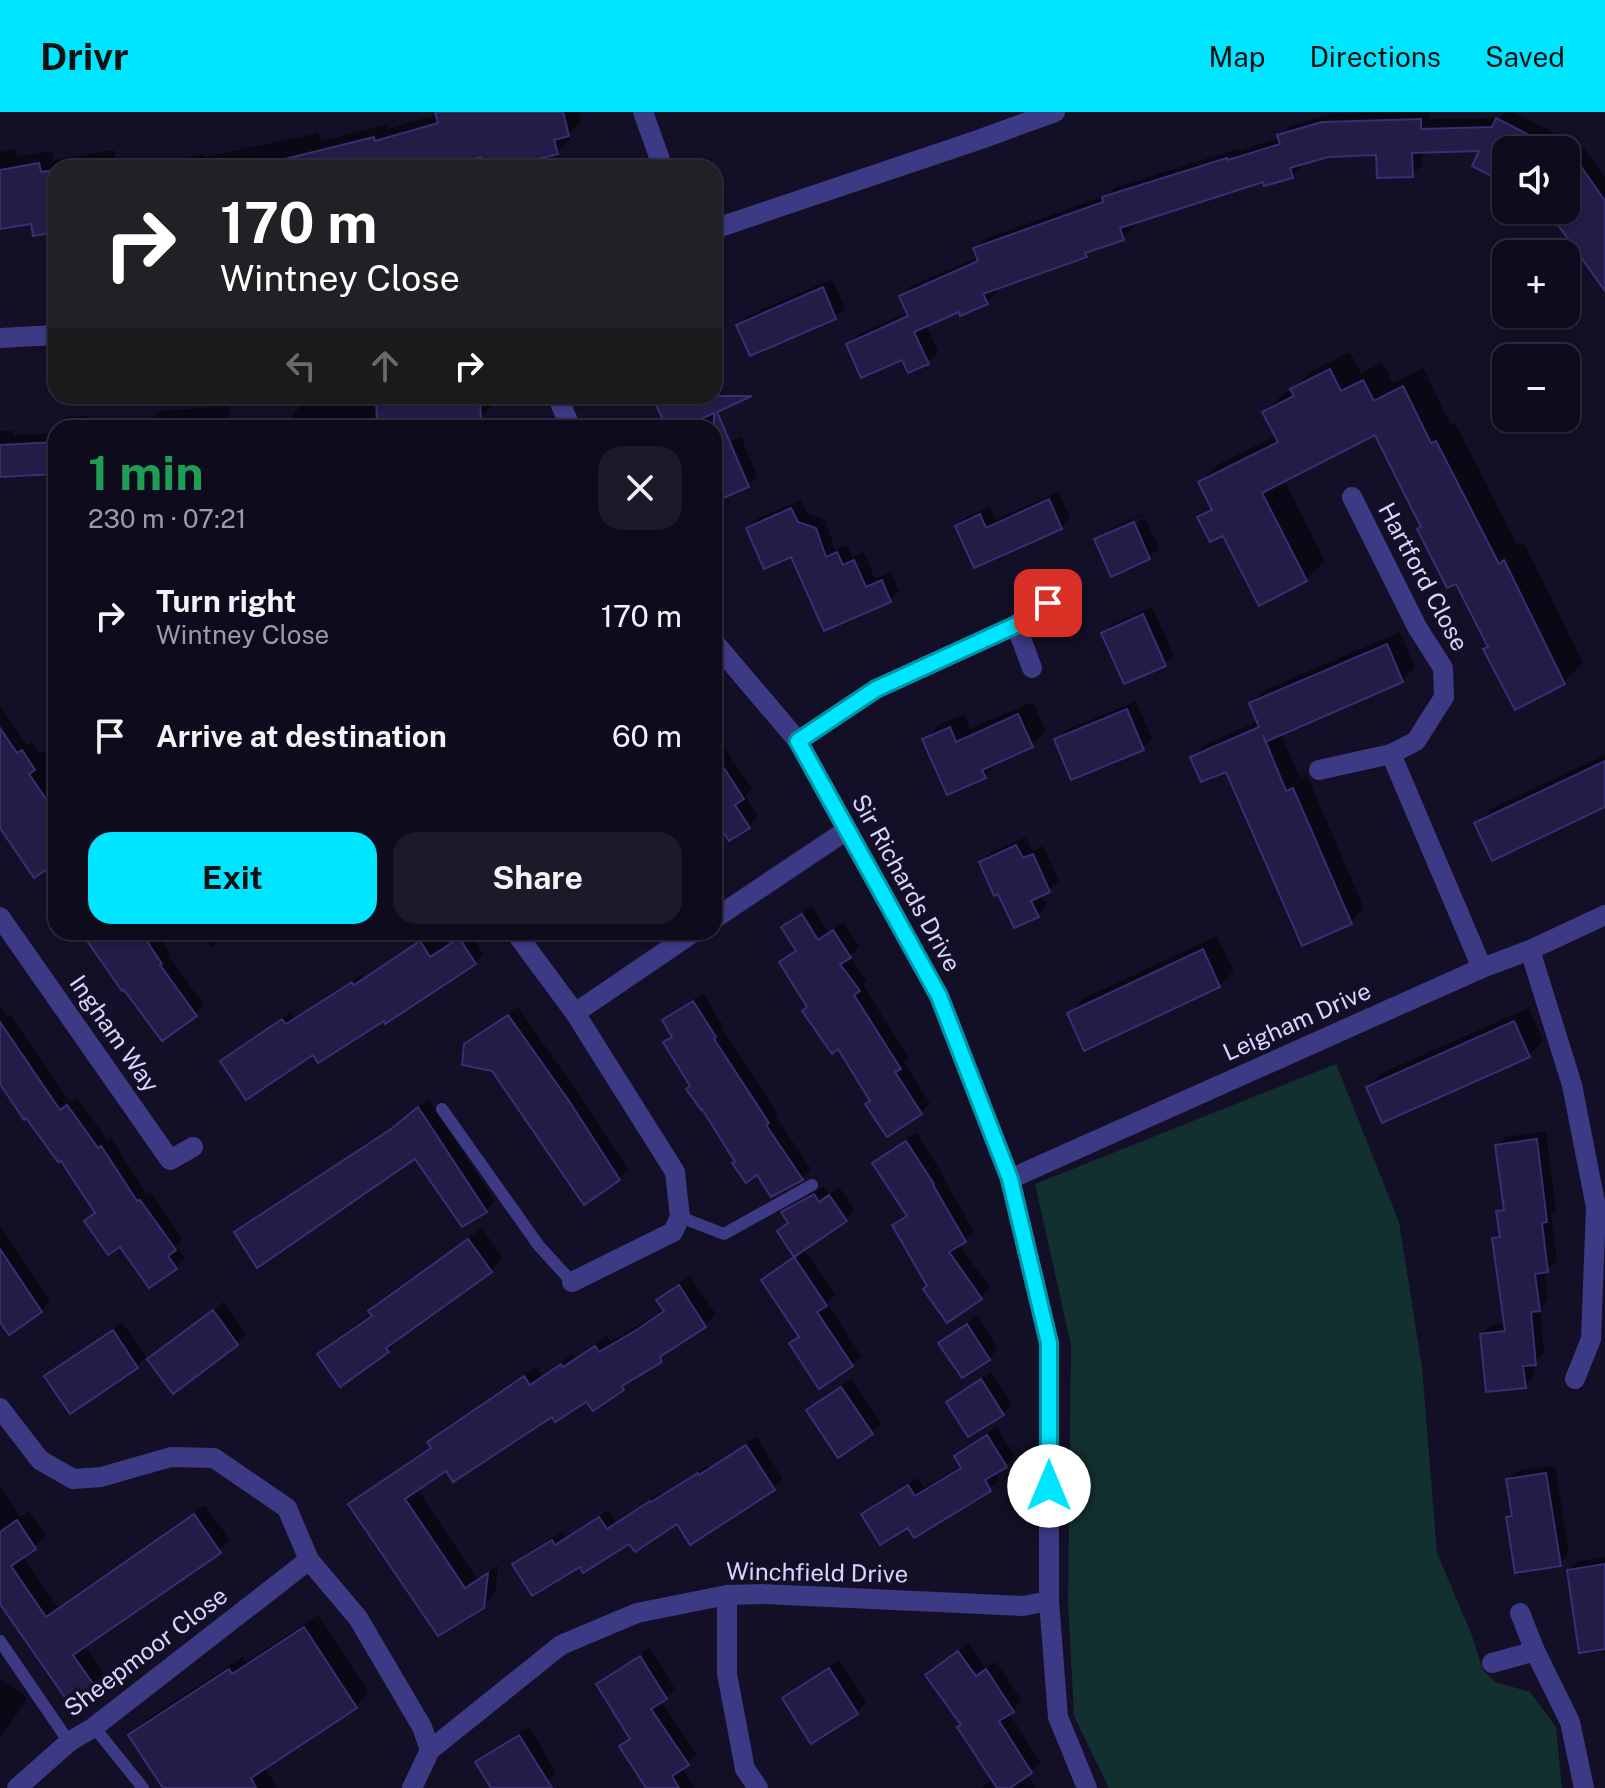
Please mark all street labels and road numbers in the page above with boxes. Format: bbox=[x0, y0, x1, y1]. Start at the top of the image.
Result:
street label: Hartford Close bbox=[1373, 498, 1475, 655]
street label: Sir Richards Drive bbox=[847, 789, 967, 976]
street label: Ingham Way bbox=[64, 970, 165, 1097]
street label: Leigham Drive bbox=[1218, 976, 1375, 1066]
street label: Winchfield Drive bbox=[726, 1556, 908, 1588]
street label: Sheepmoor Close bbox=[58, 1581, 232, 1722]

